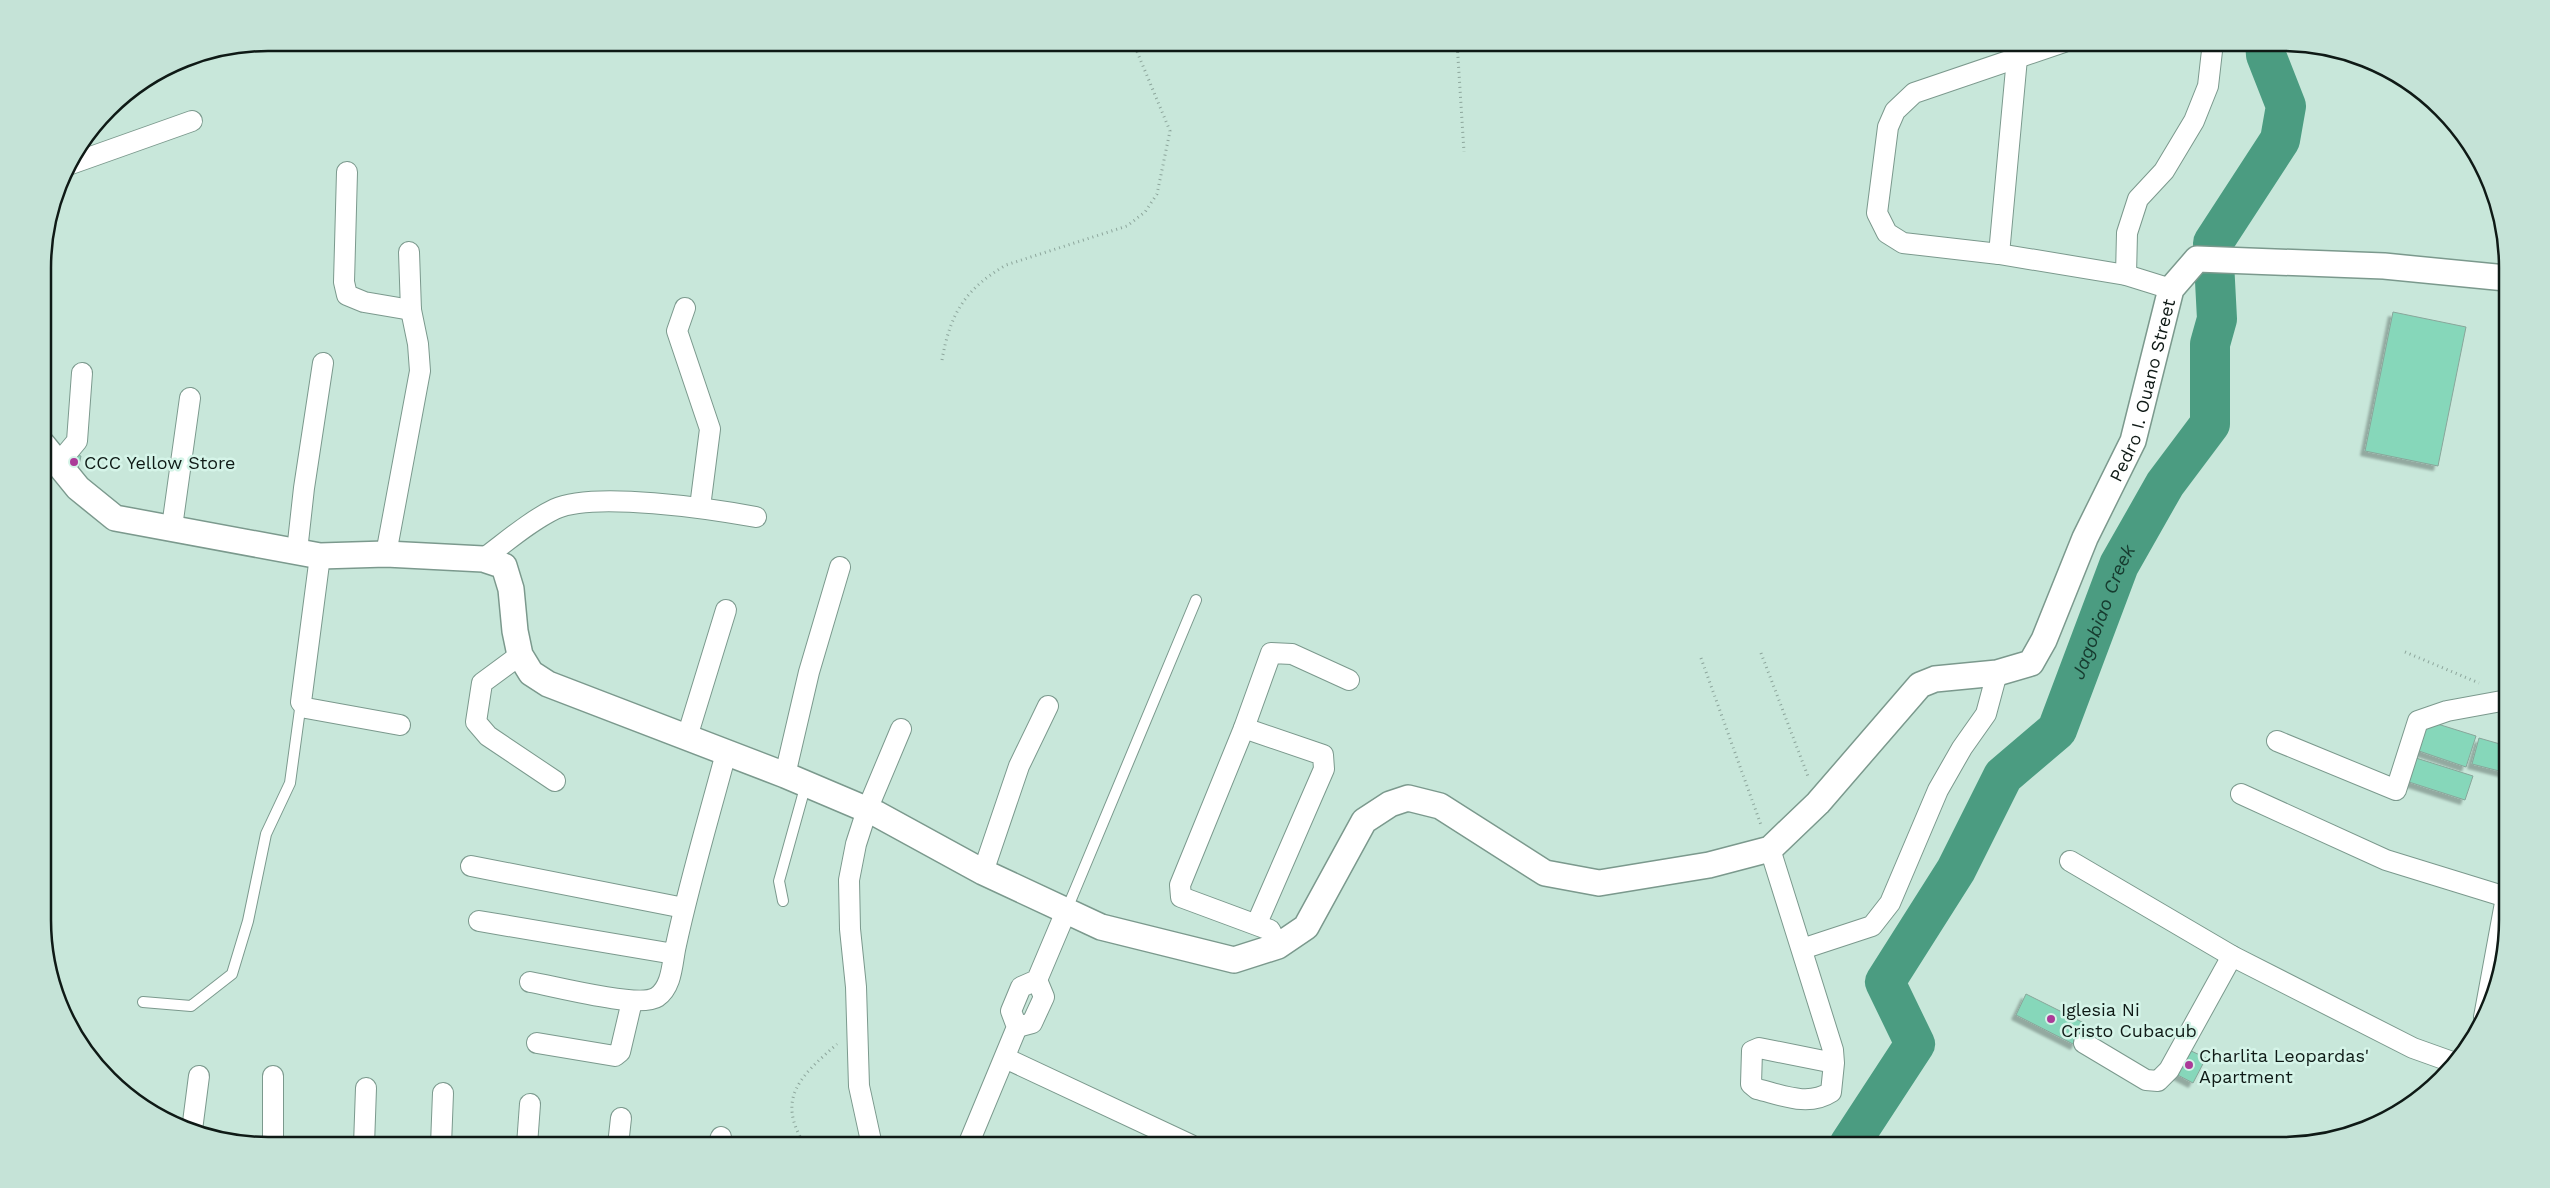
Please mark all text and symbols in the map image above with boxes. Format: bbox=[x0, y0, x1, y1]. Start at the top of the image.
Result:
street label: Pedro I. Ouano Street bbox=[2104, 296, 2179, 485]
place label: CCC Yellow Store bbox=[84, 452, 235, 473]
marker: CCC Yellow Store bbox=[68, 456, 80, 468]
water label: Jagobiao Creek bbox=[2066, 540, 2140, 682]
place label: Iglesia Ni Cristo Cubacub bbox=[2061, 999, 2197, 1041]
marker: Iglesia Ni Cristo Cubacub bbox=[2045, 1013, 2057, 1025]
place label: Charlita Leopardas' Apartment bbox=[2199, 1045, 2369, 1087]
marker: Charlita Leopardas' Apartment bbox=[2183, 1059, 2195, 1071]

